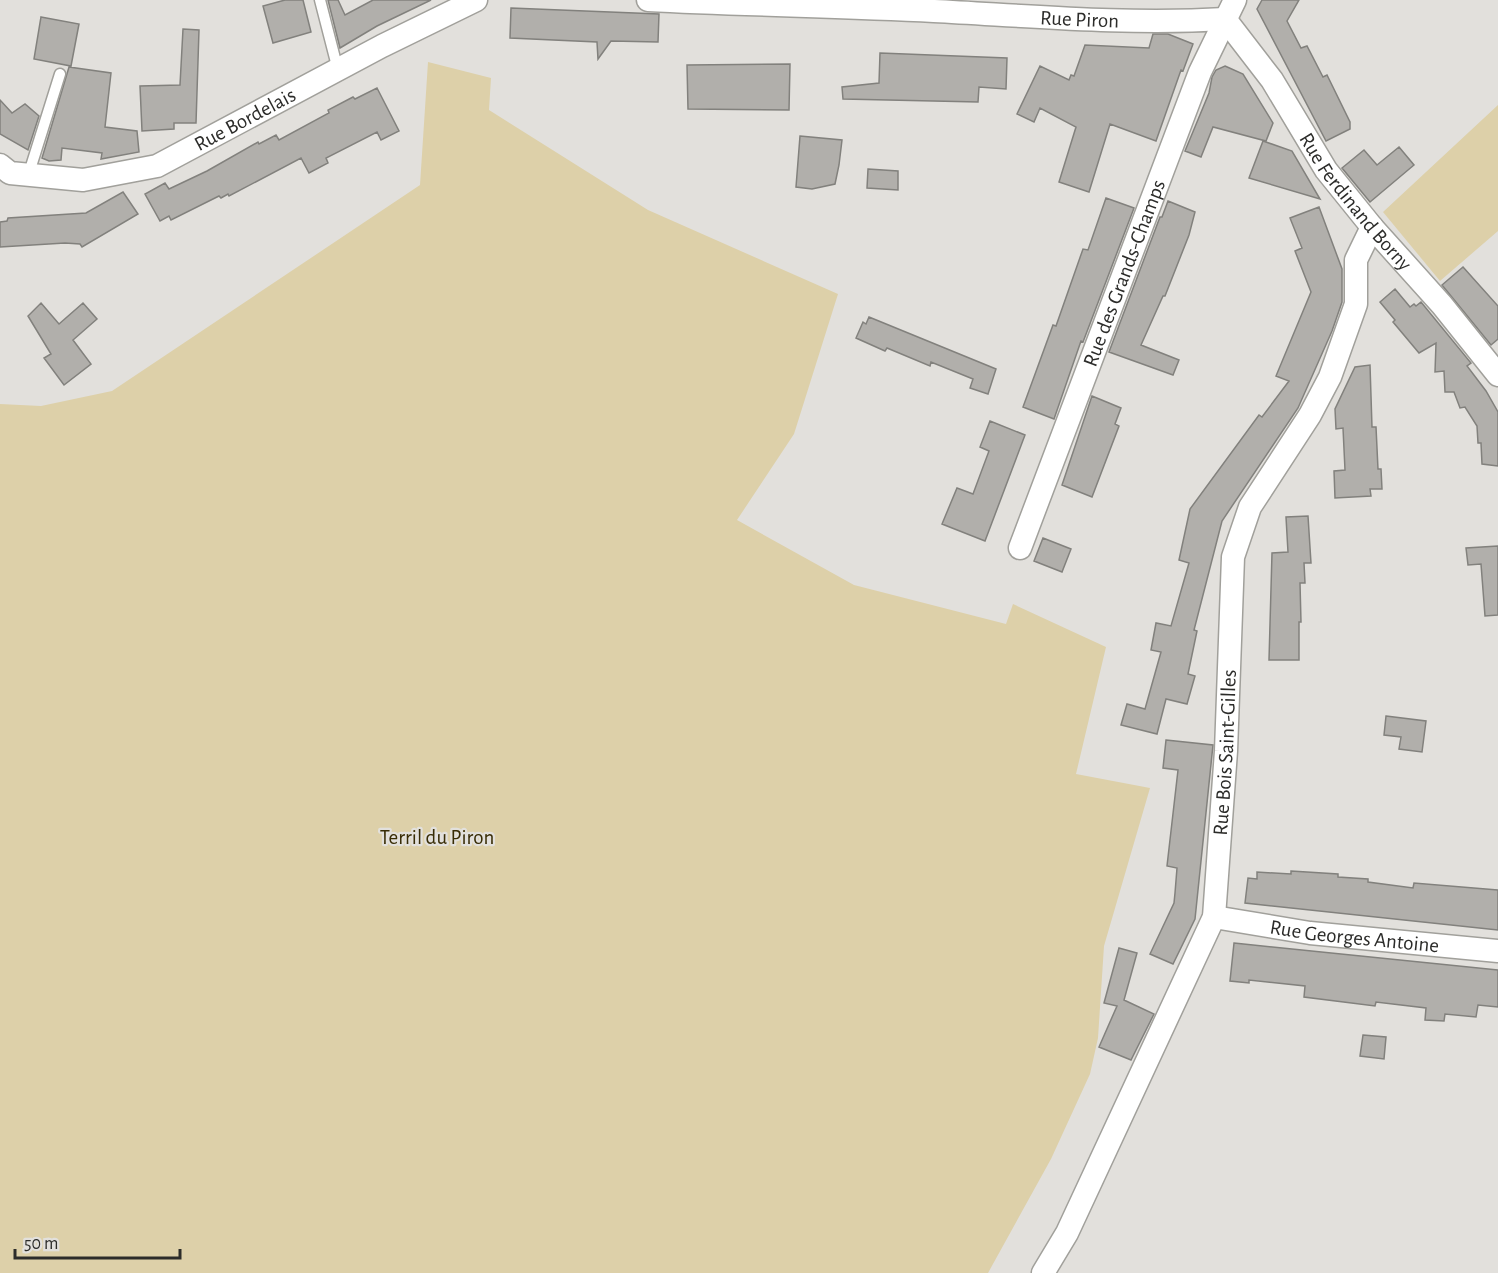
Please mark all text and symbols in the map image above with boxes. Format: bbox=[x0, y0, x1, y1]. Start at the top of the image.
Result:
street label: Rue Piron bbox=[1040, 7, 1119, 32]
street label: Rue Bordelais bbox=[191, 84, 299, 155]
street label: Rue Ferdinand Borny bbox=[1295, 129, 1416, 275]
street label: Rue des Grands-Champs bbox=[1080, 177, 1169, 369]
street label: Rue Bois Saint-Gilles bbox=[1210, 669, 1240, 836]
park label: Terril du Piron bbox=[380, 827, 494, 848]
street label: Rue Georges Antoine bbox=[1268, 916, 1440, 956]
scale bar bbox=[15, 1222, 180, 1260]
text: 50 m bbox=[24, 1235, 58, 1253]

